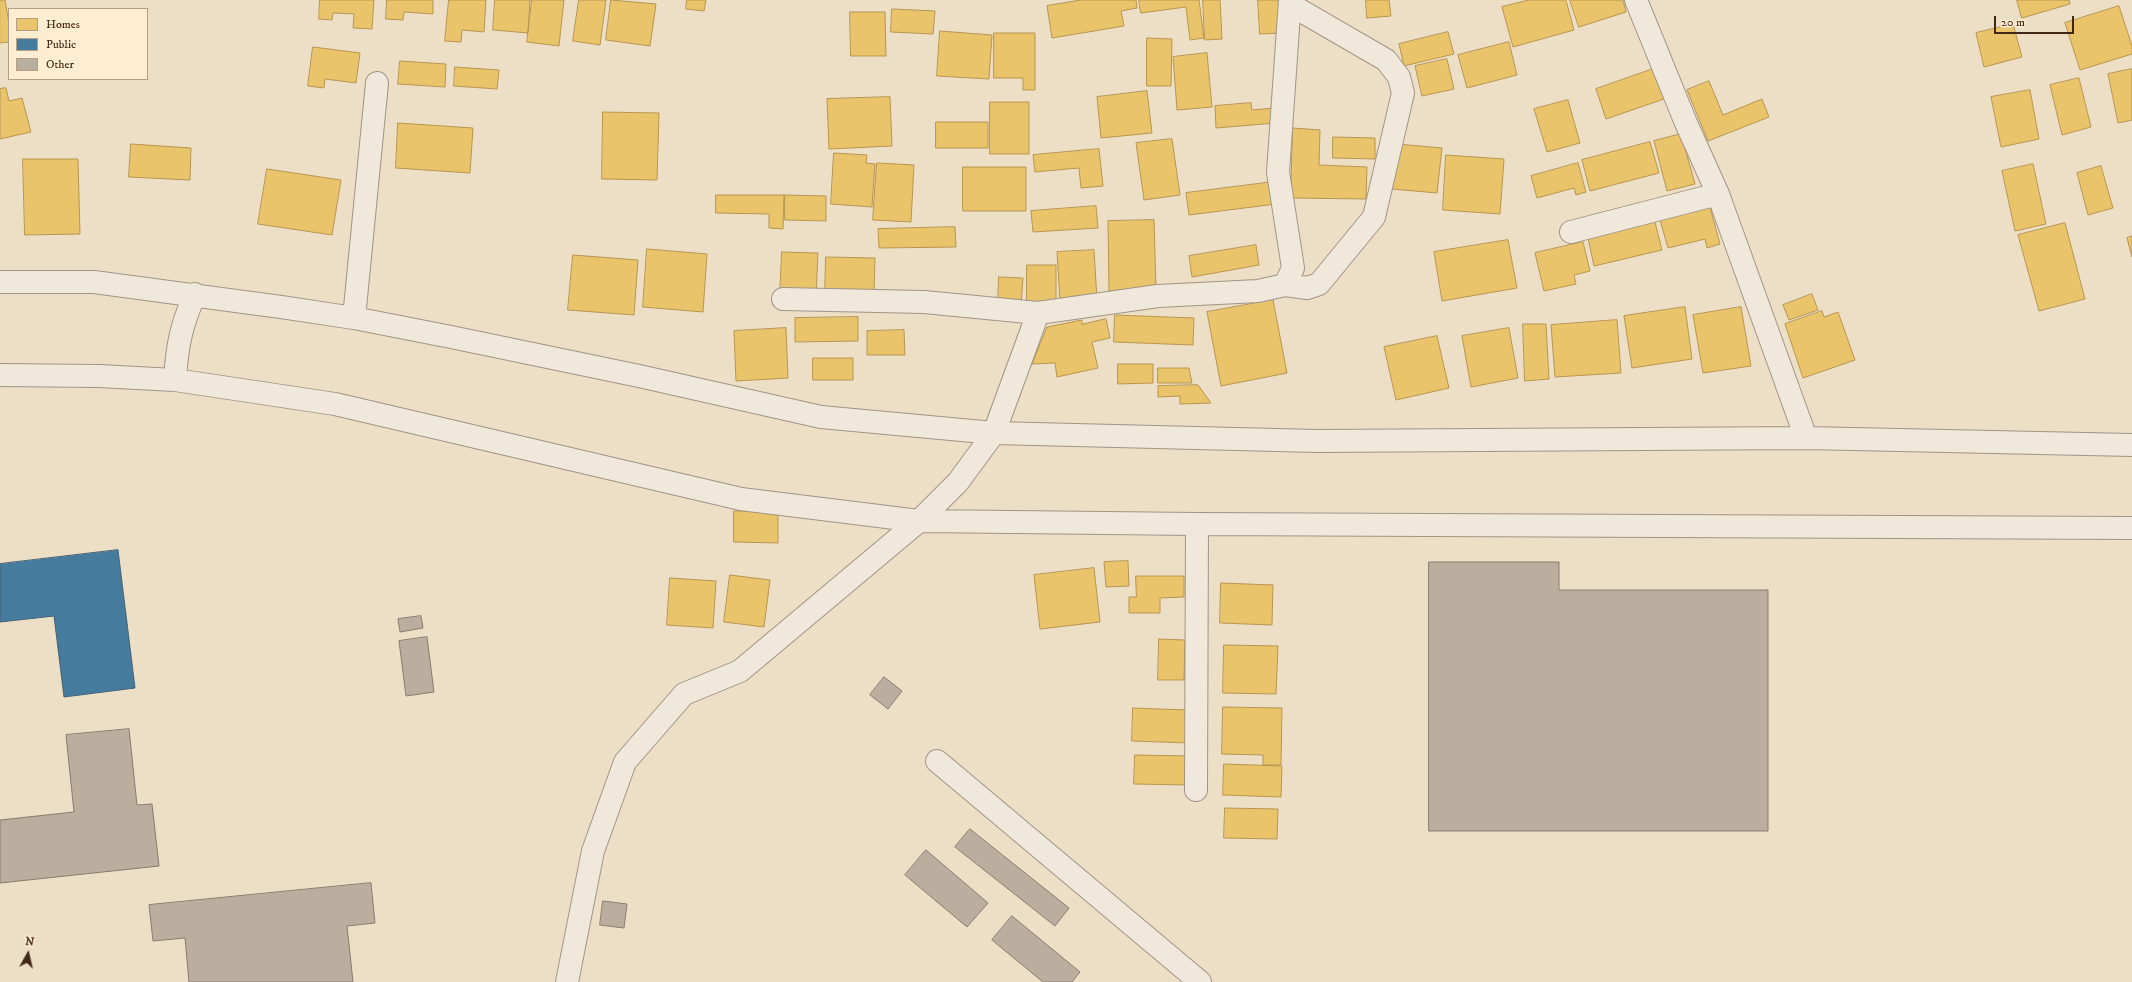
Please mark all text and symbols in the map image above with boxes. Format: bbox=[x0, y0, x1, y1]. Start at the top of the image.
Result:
legend bbox=[8, 8, 148, 80]
scale bar bbox=[1996, 8, 2076, 34]
text: 20 m bbox=[2001, 15, 2025, 30]
text: Homes bbox=[46, 17, 80, 32]
text: Public bbox=[46, 37, 76, 52]
text: Other bbox=[46, 57, 74, 72]
north arrow bbox=[8, 934, 48, 974]
text: N bbox=[24, 935, 35, 950]

